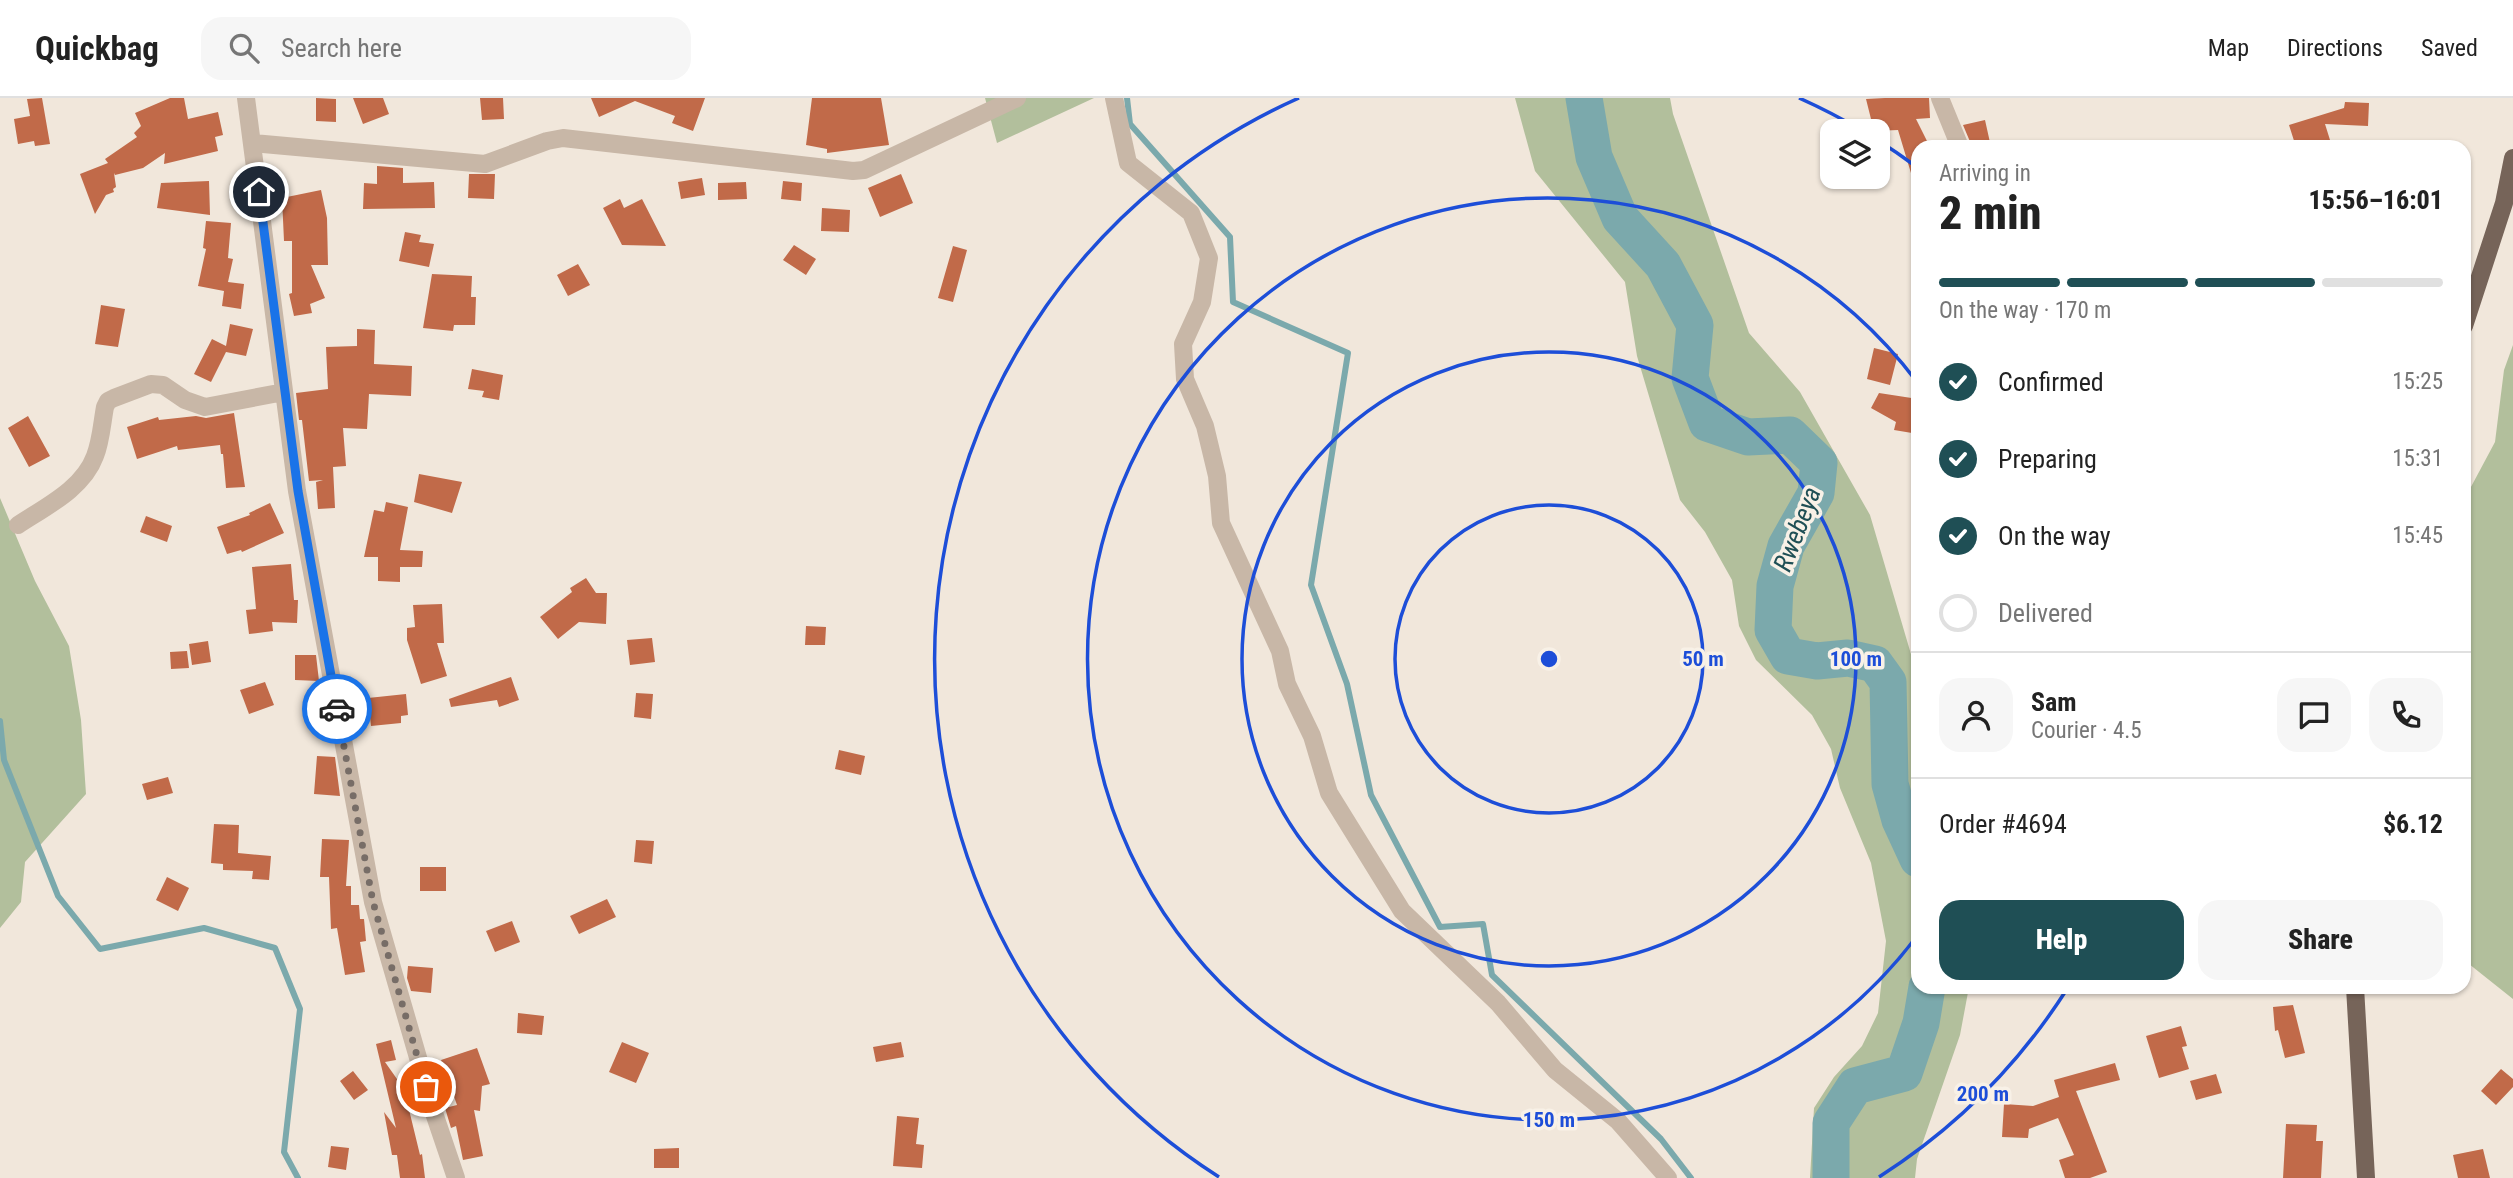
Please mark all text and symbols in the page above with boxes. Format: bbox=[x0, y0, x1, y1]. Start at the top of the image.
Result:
search box bbox=[201, 17, 691, 80]
text: Quickbag bbox=[35, 29, 159, 68]
icon: search bbox=[225, 29, 263, 67]
text: Search here bbox=[281, 33, 402, 63]
text: Map bbox=[2208, 34, 2249, 62]
text: Directions bbox=[2287, 34, 2383, 62]
text: Saved bbox=[2421, 34, 2478, 62]
map controls bbox=[1820, 119, 1890, 189]
button: layers bbox=[1820, 119, 1890, 189]
text: Arriving in bbox=[1939, 160, 2031, 187]
pin bbox=[229, 162, 289, 222]
icon: home bbox=[240, 173, 278, 211]
text: 15:56–16:01 bbox=[2309, 185, 2443, 215]
text: 2 min bbox=[1939, 186, 2042, 240]
text: On the way · 170 m bbox=[1939, 297, 2111, 324]
icon: check bbox=[1939, 363, 1977, 401]
text: Confirmed bbox=[1998, 367, 2104, 397]
text: 15:25 bbox=[2392, 368, 2443, 395]
icon: check bbox=[1939, 440, 1977, 478]
text: Preparing bbox=[1998, 444, 2097, 474]
text: 15:31 bbox=[2392, 445, 2443, 472]
water label: Rwebeya bbox=[1767, 483, 1827, 575]
icon: check bbox=[1939, 517, 1977, 555]
text: On the way bbox=[1998, 521, 2111, 551]
text: 15:45 bbox=[2392, 522, 2443, 549]
text: Delivered bbox=[1998, 598, 2093, 628]
centre of rings bbox=[1537, 647, 1561, 671]
text: 50 m bbox=[1682, 647, 1724, 671]
text: 100 m bbox=[1830, 647, 1882, 671]
courier bbox=[302, 674, 372, 744]
button: person bbox=[1939, 678, 2013, 752]
button: chat bbox=[2277, 678, 2351, 752]
button: phone bbox=[2369, 678, 2443, 752]
text: Sam bbox=[2031, 687, 2077, 717]
icon: car bbox=[318, 690, 356, 728]
text: Courier · 4.5 bbox=[2031, 717, 2142, 744]
text: Order #4694 bbox=[1939, 809, 2067, 839]
text: $6.12 bbox=[2383, 809, 2443, 839]
button: Help bbox=[1939, 900, 2184, 980]
button: Share bbox=[2198, 900, 2443, 980]
pin bbox=[396, 1057, 456, 1117]
icon: bag bbox=[407, 1068, 445, 1106]
text: 200 m bbox=[1957, 1082, 2009, 1106]
text: 150 m bbox=[1523, 1108, 1575, 1132]

